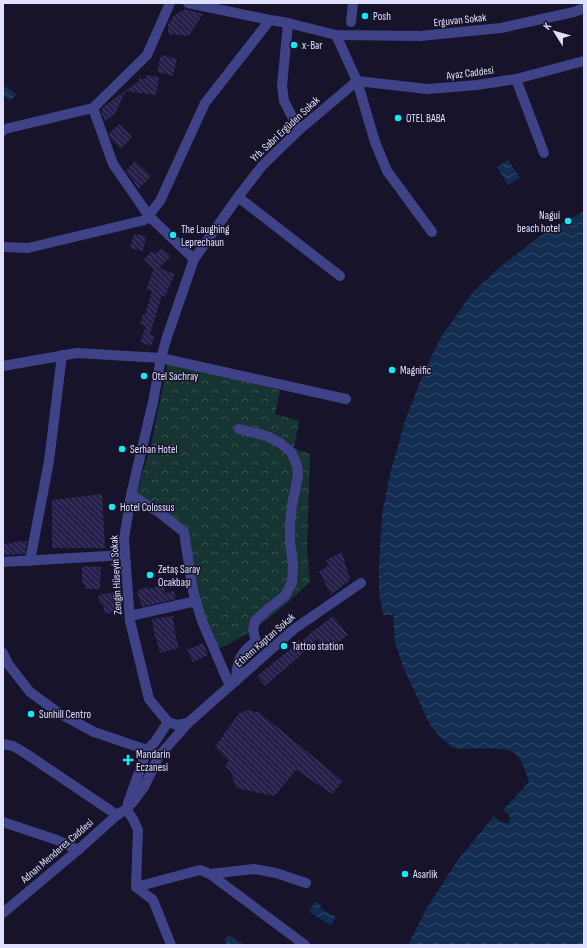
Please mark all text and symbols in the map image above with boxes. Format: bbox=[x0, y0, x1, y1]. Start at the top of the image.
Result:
place label: Posh bbox=[373, 10, 391, 23]
marker: Posh bbox=[360, 11, 370, 21]
street label: Erguvan Sokak bbox=[433, 11, 488, 29]
north arrow bbox=[535, 12, 575, 52]
text: K bbox=[541, 20, 555, 32]
place label: x-Bar bbox=[302, 39, 322, 52]
marker: x-Bar bbox=[289, 40, 299, 50]
street label: Ayaz Caddesi bbox=[445, 64, 494, 82]
street label: Yrb. Sabri Ergüden Sokak bbox=[248, 93, 323, 164]
place label: OTEL BABA bbox=[406, 112, 446, 125]
marker: OTEL BABA bbox=[393, 113, 403, 123]
place label: Nagui beach hotel bbox=[517, 209, 560, 235]
marker: Nagui beach hotel bbox=[563, 216, 573, 226]
place label: The Laughing Leprechaun bbox=[181, 223, 230, 249]
marker: The Laughing Leprechaun bbox=[168, 230, 178, 240]
place label: Magnific bbox=[400, 364, 431, 377]
marker: Magnific bbox=[387, 365, 397, 375]
place label: Otel Sachray bbox=[152, 370, 199, 383]
marker: Otel Sachray bbox=[139, 371, 149, 381]
place label: Serhan Hotel bbox=[130, 443, 178, 456]
marker: Serhan Hotel bbox=[117, 444, 127, 454]
place label: Hotel Colossus bbox=[120, 501, 174, 514]
marker: Hotel Colossus bbox=[107, 502, 117, 512]
street label: Zengin Hüseyin Sokak bbox=[107, 534, 125, 615]
place label: Zetaş Saray Ocakbaşı bbox=[158, 563, 201, 589]
marker: Zetaş Saray Ocakbaşı bbox=[145, 570, 155, 580]
street label: Ethem Kaptan Sokak bbox=[232, 610, 298, 670]
place label: Tattoo station bbox=[292, 640, 344, 653]
marker: Tattoo station bbox=[279, 641, 289, 651]
place label: Sunhill Centro bbox=[39, 708, 91, 721]
marker: Sunhill Centro bbox=[26, 709, 36, 719]
place label: Mandarin Eczanesi bbox=[136, 748, 171, 774]
marker: Mandarin Eczanesi bbox=[123, 755, 133, 765]
street label: Adnan Menderes Caddesi bbox=[18, 816, 96, 887]
place label: Asarlik bbox=[412, 868, 438, 881]
marker: Asarlik bbox=[400, 869, 410, 879]

